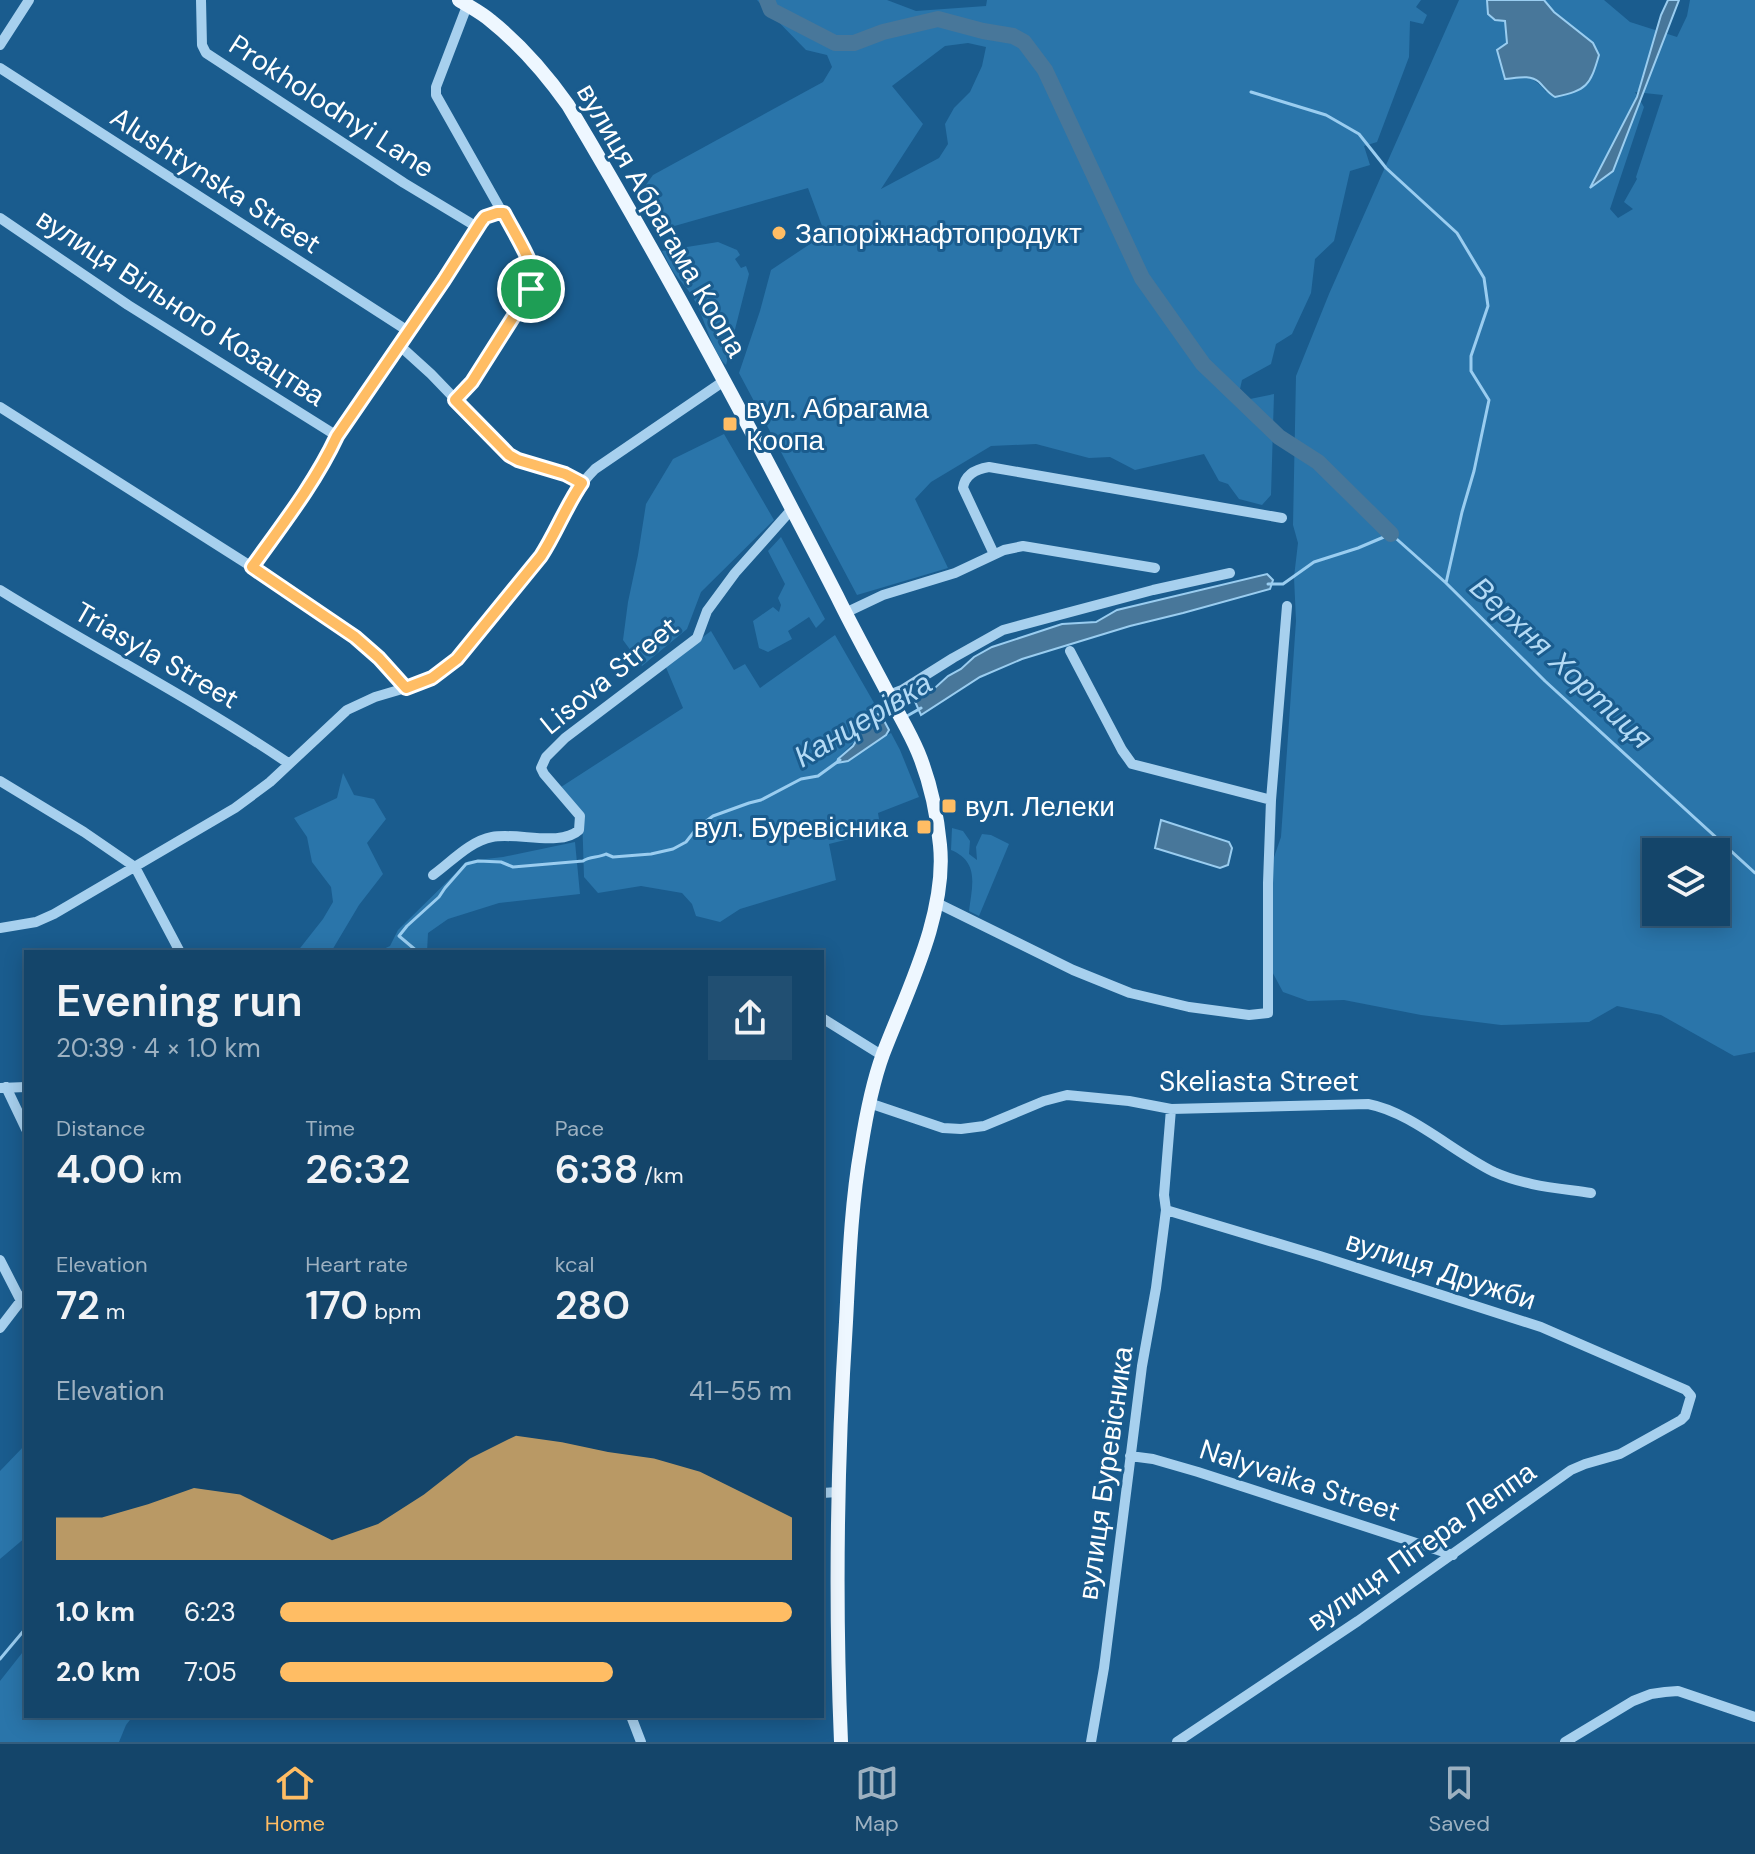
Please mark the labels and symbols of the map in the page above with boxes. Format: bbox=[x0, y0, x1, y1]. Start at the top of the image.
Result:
street label: Prokholodnyi Lane bbox=[222, 26, 441, 187]
street label: вулиця Абрагама Коопа bbox=[568, 77, 755, 364]
street label: Alushtynska Street bbox=[103, 99, 328, 262]
street label: вулиця Вільного Козацтва bbox=[29, 200, 332, 415]
place label: Запоріжнафтопродукт bbox=[795, 215, 1082, 252]
marker: Запоріжнафтопродукт bbox=[770, 224, 788, 242]
pin bbox=[497, 255, 565, 323]
place label: вул. Абрагама Коопа bbox=[746, 390, 929, 459]
marker: вул. Абрагама Коопа bbox=[721, 415, 739, 433]
water label: Верхня Хортиця bbox=[1462, 568, 1661, 757]
street label: Triasyla Street bbox=[68, 593, 246, 717]
street label: Lisova Street bbox=[533, 608, 686, 742]
water label: Канцерівка bbox=[786, 663, 939, 776]
place label: вул. Лелеки bbox=[965, 788, 1115, 825]
marker: вул. Лелеки bbox=[940, 797, 958, 815]
place label: вул. Буревісника bbox=[694, 809, 908, 846]
marker: вул. Буревісника bbox=[915, 818, 933, 836]
street label: Skeliasta Street bbox=[1159, 1063, 1359, 1100]
street label: вулиця Дружби bbox=[1341, 1222, 1540, 1319]
street label: вулиця Буревісника bbox=[1069, 1344, 1142, 1602]
street label: Nalyvaika Street bbox=[1195, 1431, 1405, 1530]
street label: вулиця Пітера Леппа bbox=[1300, 1453, 1543, 1639]

